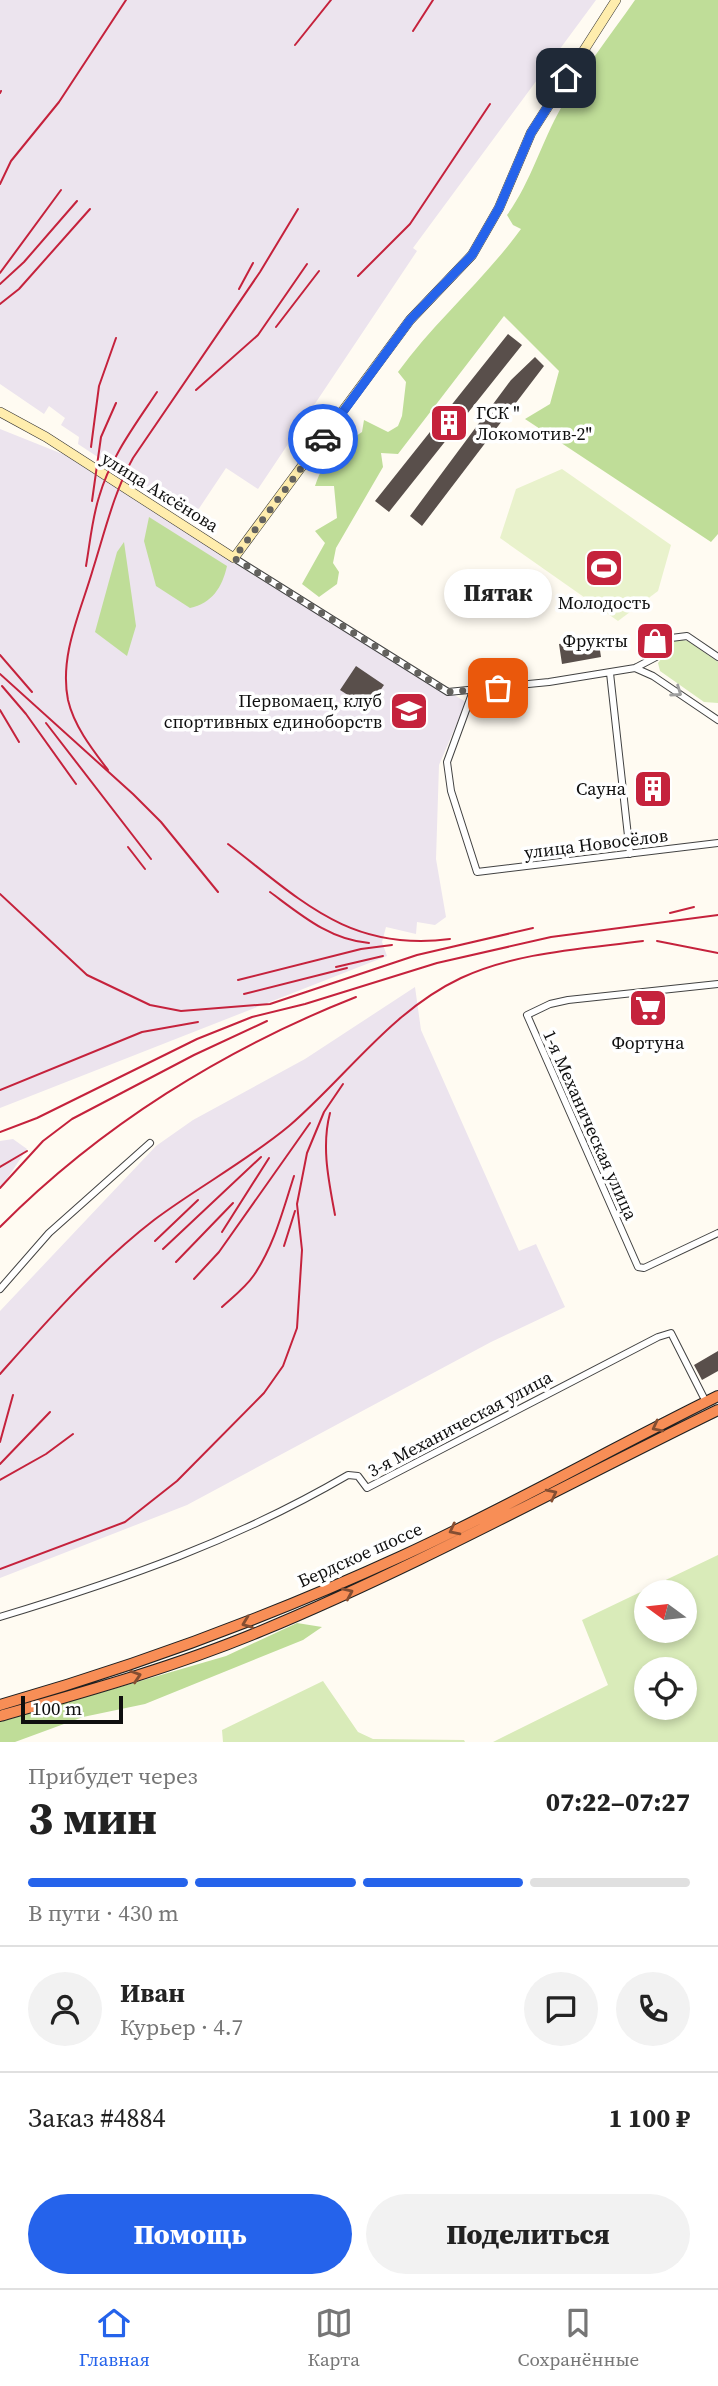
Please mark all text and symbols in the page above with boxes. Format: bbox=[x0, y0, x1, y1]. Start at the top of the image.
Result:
pin bbox=[536, 48, 596, 108]
icon: home bbox=[547, 59, 585, 97]
place label: ГСК " Локомотив-2" bbox=[476, 400, 592, 446]
building icon: ГСК " Локомотив-2" bbox=[428, 402, 470, 444]
courier bbox=[288, 404, 358, 474]
icon: car bbox=[304, 420, 342, 458]
street label: улица Аксёнова bbox=[97, 445, 224, 538]
sports icon: Молодость bbox=[583, 547, 625, 589]
callout: Пятак bbox=[444, 569, 552, 618]
text: Пятак bbox=[464, 577, 532, 609]
place label: Молодость bbox=[558, 590, 650, 615]
shop icon: Фрукты bbox=[634, 620, 676, 662]
place label: Фрукты bbox=[563, 628, 628, 653]
pin bbox=[468, 658, 528, 718]
icon: bag bbox=[479, 669, 517, 707]
one-way arrow bbox=[669, 684, 682, 696]
place label: Первомаец, клуб спортивных единоборств bbox=[164, 688, 382, 734]
school or university icon: Первомаец, клуб спортивных единоборств bbox=[388, 690, 430, 732]
building icon: Сауна bbox=[632, 768, 674, 810]
place label: Сауна bbox=[576, 776, 627, 801]
street label: улица Новосёлов bbox=[523, 822, 669, 865]
supermarket icon: Фортуна bbox=[627, 987, 669, 1029]
street label: 1-я Механическая улица bbox=[537, 1026, 644, 1225]
place label: Фортуна bbox=[612, 1030, 685, 1055]
street label: 3-я Механическая улица bbox=[363, 1364, 557, 1483]
one-way arrow bbox=[652, 1419, 664, 1433]
one-way arrow bbox=[545, 1488, 557, 1502]
street label: Бердское шоссе bbox=[294, 1516, 426, 1593]
one-way arrow bbox=[449, 1522, 461, 1536]
north arrow bbox=[634, 1580, 696, 1643]
map controls bbox=[634, 1580, 697, 1720]
one-way arrow bbox=[341, 1587, 353, 1601]
one-way arrow bbox=[241, 1615, 253, 1629]
button: locate bbox=[634, 1657, 697, 1720]
one-way arrow bbox=[129, 1670, 142, 1684]
scale bar bbox=[21, 1693, 122, 1725]
text: 100 m bbox=[32, 1695, 82, 1721]
text: Прибудет через bbox=[28, 1760, 198, 1792]
text: 07:22–07:27 bbox=[546, 1784, 690, 1820]
text: 3 мин bbox=[28, 1786, 157, 1849]
text: В пути · 430 m bbox=[28, 1897, 179, 1929]
button: person bbox=[28, 1972, 102, 2046]
button: chat bbox=[524, 1972, 598, 2046]
button: phone bbox=[616, 1972, 690, 2046]
text: Иван bbox=[120, 1975, 185, 2011]
text: Курьер · 4.7 bbox=[120, 2011, 243, 2043]
text: Заказ #4884 bbox=[28, 2100, 166, 2136]
text: 1 100 ₽ bbox=[608, 2100, 690, 2136]
button: Помощь bbox=[28, 2194, 352, 2274]
button: Поделиться bbox=[366, 2194, 690, 2274]
tab: Главная bbox=[79, 2304, 150, 2372]
tab: Карта bbox=[307, 2304, 360, 2372]
tab: Сохранённые bbox=[518, 2304, 639, 2372]

